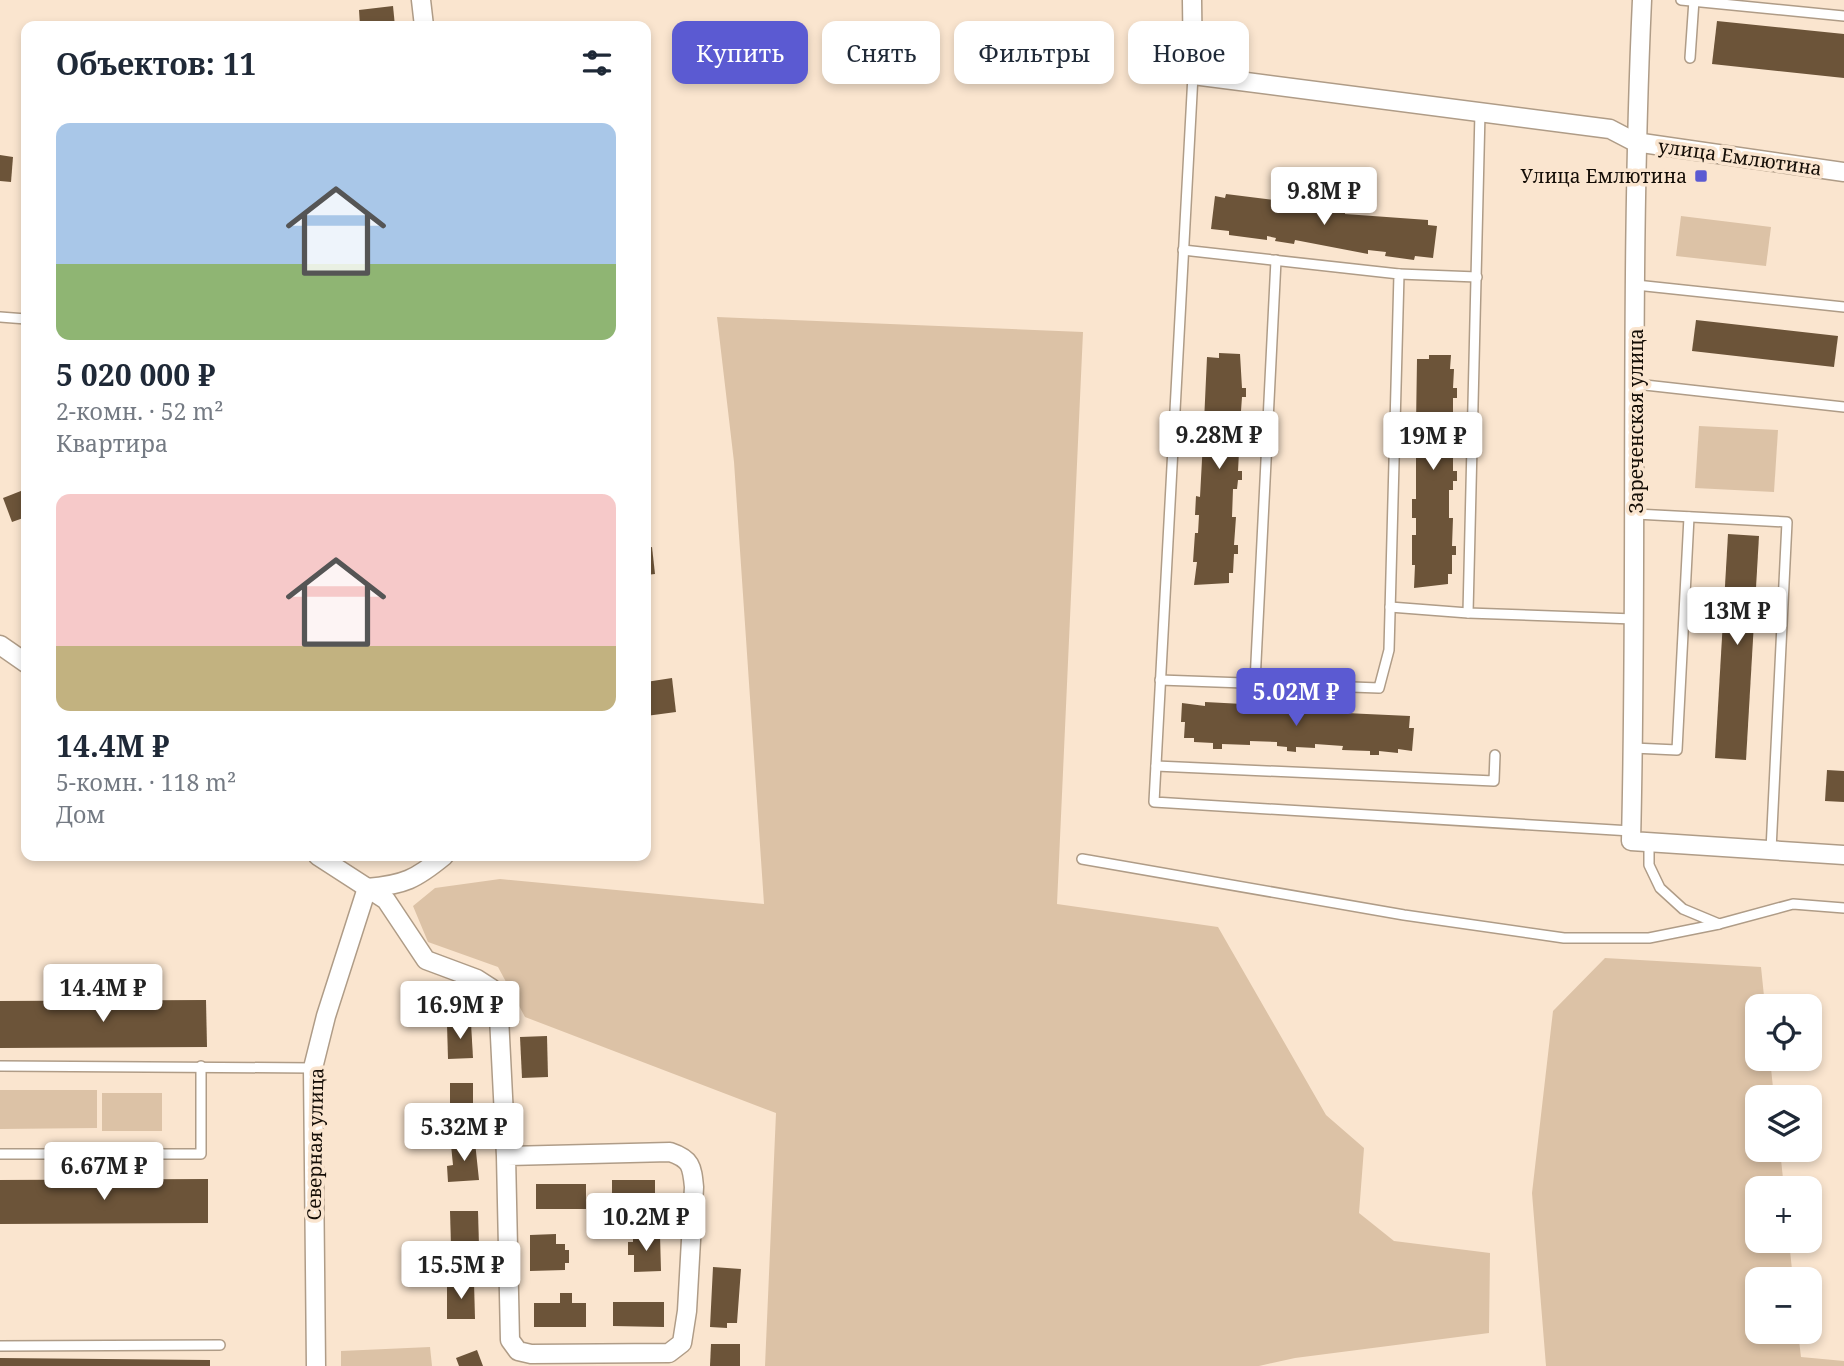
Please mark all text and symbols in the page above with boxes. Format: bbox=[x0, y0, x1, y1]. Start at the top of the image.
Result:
chip: Купить bbox=[672, 21, 808, 84]
chip: Снять bbox=[822, 21, 940, 84]
chip: Фильтры bbox=[954, 21, 1114, 84]
chip: Новое bbox=[1128, 21, 1249, 84]
text: Объектов: 11 bbox=[56, 43, 257, 84]
icon: filters bbox=[578, 44, 616, 82]
street label: улица Емлютина bbox=[1656, 133, 1824, 181]
place label: Улица Емлютина bbox=[1520, 163, 1687, 189]
icon: home bbox=[273, 168, 399, 294]
pin: 9.8M ₽ bbox=[1267, 168, 1381, 227]
marker: Улица Емлютина bbox=[1693, 168, 1709, 184]
text: 9.8M ₽ bbox=[1287, 174, 1361, 206]
street label: Зареченская улица bbox=[1623, 328, 1649, 514]
text: 5 020 000 ₽ bbox=[56, 354, 216, 395]
text: 2-комн. · 52 m² bbox=[56, 395, 223, 427]
pin: 9.28M ₽ bbox=[1154, 412, 1284, 471]
pin: 19M ₽ bbox=[1384, 412, 1482, 472]
text: 9.28M ₽ bbox=[1175, 418, 1263, 450]
text: 19M ₽ bbox=[1399, 419, 1467, 451]
text: Квартира bbox=[56, 427, 168, 459]
icon: home bbox=[273, 539, 399, 665]
pin: 13M ₽ bbox=[1688, 588, 1786, 647]
text: 13M ₽ bbox=[1703, 594, 1771, 626]
pin: 5.02M ₽ bbox=[1231, 668, 1361, 728]
text: 5.02M ₽ bbox=[1252, 675, 1340, 707]
text: 14.4M ₽ bbox=[56, 725, 170, 766]
text: 5-комн. · 118 m² bbox=[56, 766, 236, 798]
text: Дом bbox=[56, 798, 105, 830]
pin: 14.4M ₽ bbox=[38, 964, 168, 1024]
text: 14.4M ₽ bbox=[59, 971, 147, 1003]
pin: 16.9M ₽ bbox=[395, 982, 525, 1041]
text: 16.9M ₽ bbox=[416, 988, 504, 1020]
map controls bbox=[1745, 994, 1822, 1344]
button: locate bbox=[1745, 994, 1822, 1071]
street label: Северная улица bbox=[301, 1067, 329, 1221]
button: layers bbox=[1745, 1085, 1822, 1162]
pin: 5.32M ₽ bbox=[399, 1104, 529, 1163]
text: 5.32M ₽ bbox=[420, 1110, 508, 1142]
pin: 6.67M ₽ bbox=[39, 1142, 169, 1202]
text: 6.67M ₽ bbox=[60, 1149, 148, 1181]
button: + bbox=[1745, 1176, 1822, 1253]
pin: 10.2M ₽ bbox=[581, 1194, 711, 1253]
text: 10.2M ₽ bbox=[602, 1200, 690, 1232]
pin: 15.5M ₽ bbox=[396, 1242, 526, 1301]
text: 15.5M ₽ bbox=[417, 1248, 505, 1280]
button: − bbox=[1745, 1267, 1822, 1344]

